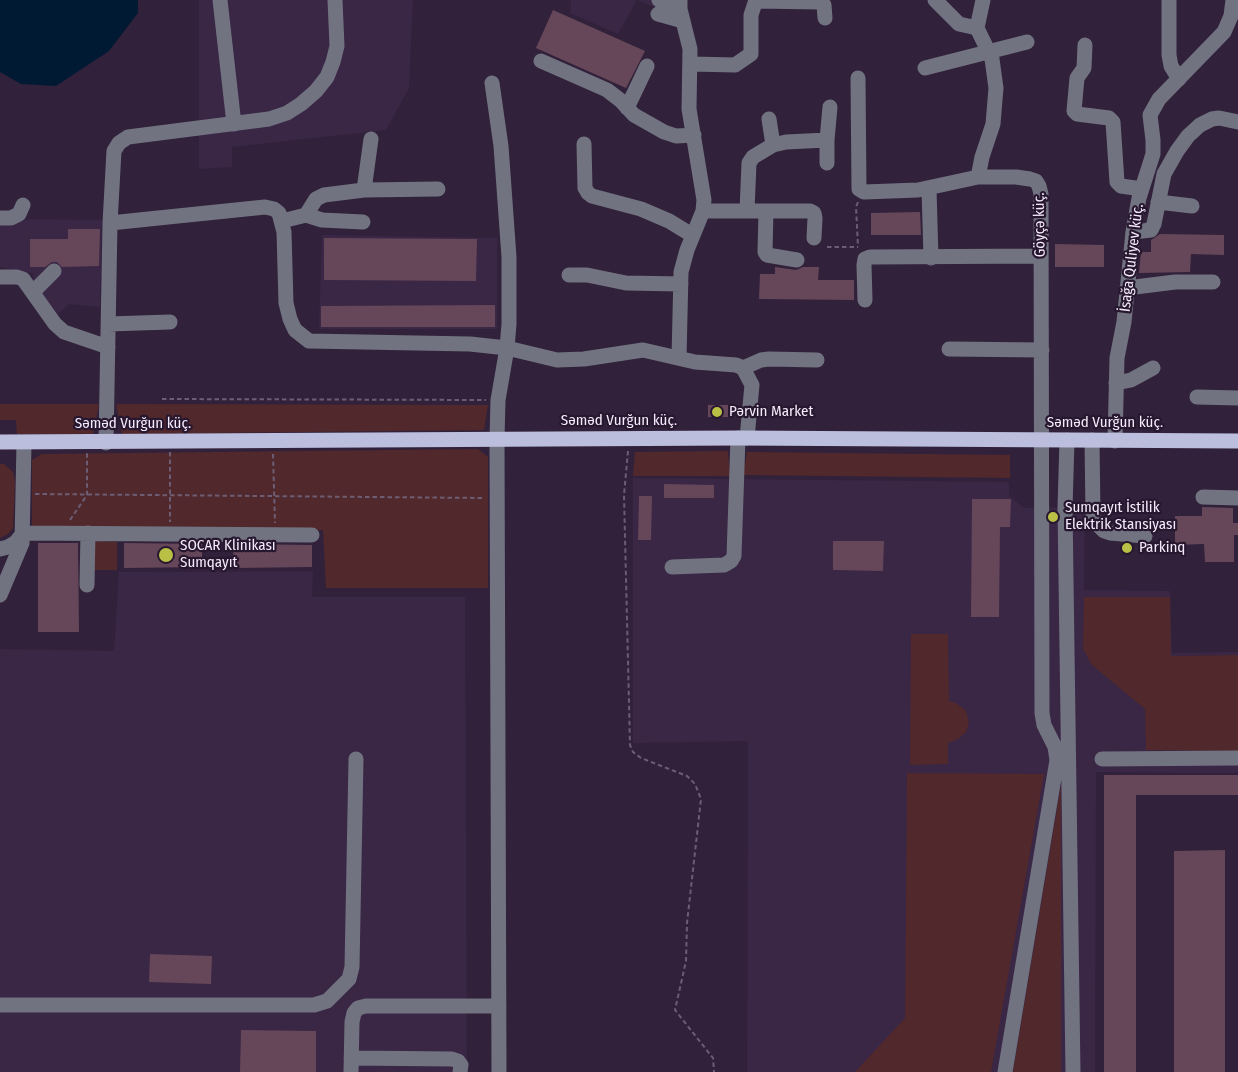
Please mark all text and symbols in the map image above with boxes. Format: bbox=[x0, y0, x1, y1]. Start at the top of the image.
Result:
street label: Göyçə küç. bbox=[1030, 193, 1050, 257]
street label: İsağa Quliyev küç. bbox=[1116, 203, 1148, 313]
place label: Pərvin Market bbox=[729, 403, 813, 421]
marker: Pərvin Market bbox=[710, 405, 724, 419]
street label: Səməd Vurğun küç. bbox=[561, 412, 677, 430]
street label: Səməd Vurğun küç. bbox=[1047, 414, 1163, 432]
street label: Səməd Vurğun küç. bbox=[75, 415, 191, 433]
place label: Sumqayıt İstilik Elektrik Stansiyası bbox=[1065, 499, 1176, 534]
marker: Sumqayıt İstilik Elektrik Stansiyası bbox=[1046, 510, 1060, 524]
place label: SOCAR Klinikası Sumqayıt bbox=[180, 537, 276, 572]
place label: Parkinq bbox=[1139, 539, 1185, 557]
marker: Parkinq bbox=[1120, 541, 1134, 555]
marker: SOCAR Klinikası Sumqayıt bbox=[157, 546, 175, 564]

